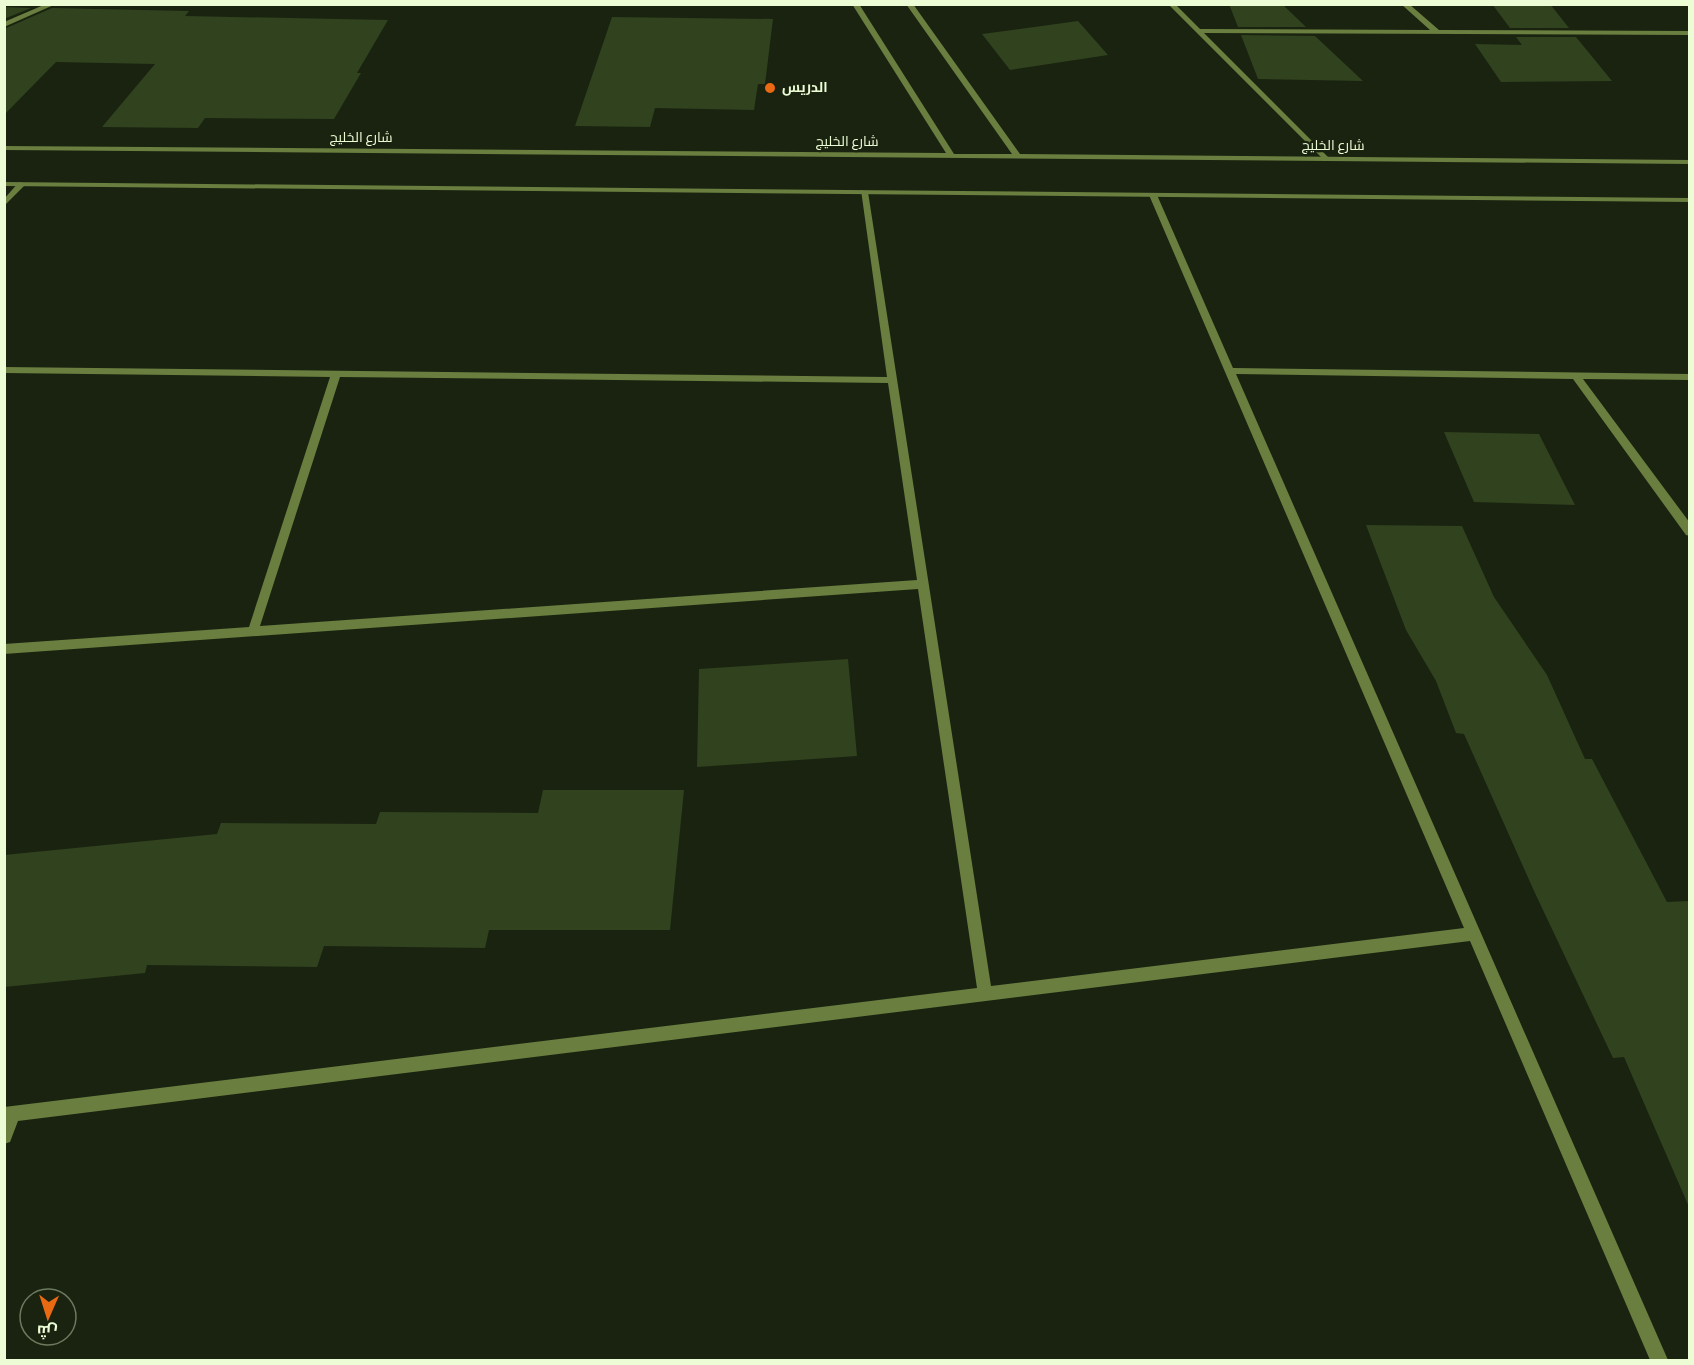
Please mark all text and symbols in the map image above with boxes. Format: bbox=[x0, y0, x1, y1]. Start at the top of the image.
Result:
place label: الدريس bbox=[782, 78, 828, 98]
marker: الدريس bbox=[763, 81, 777, 95]
street label: شارع الخليج bbox=[329, 128, 393, 148]
street label: شارع الخليج bbox=[815, 132, 879, 152]
street label: شارع الخليج bbox=[1301, 136, 1365, 156]
north arrow bbox=[18, 1287, 78, 1347]
text: ش bbox=[36, 1319, 58, 1343]

